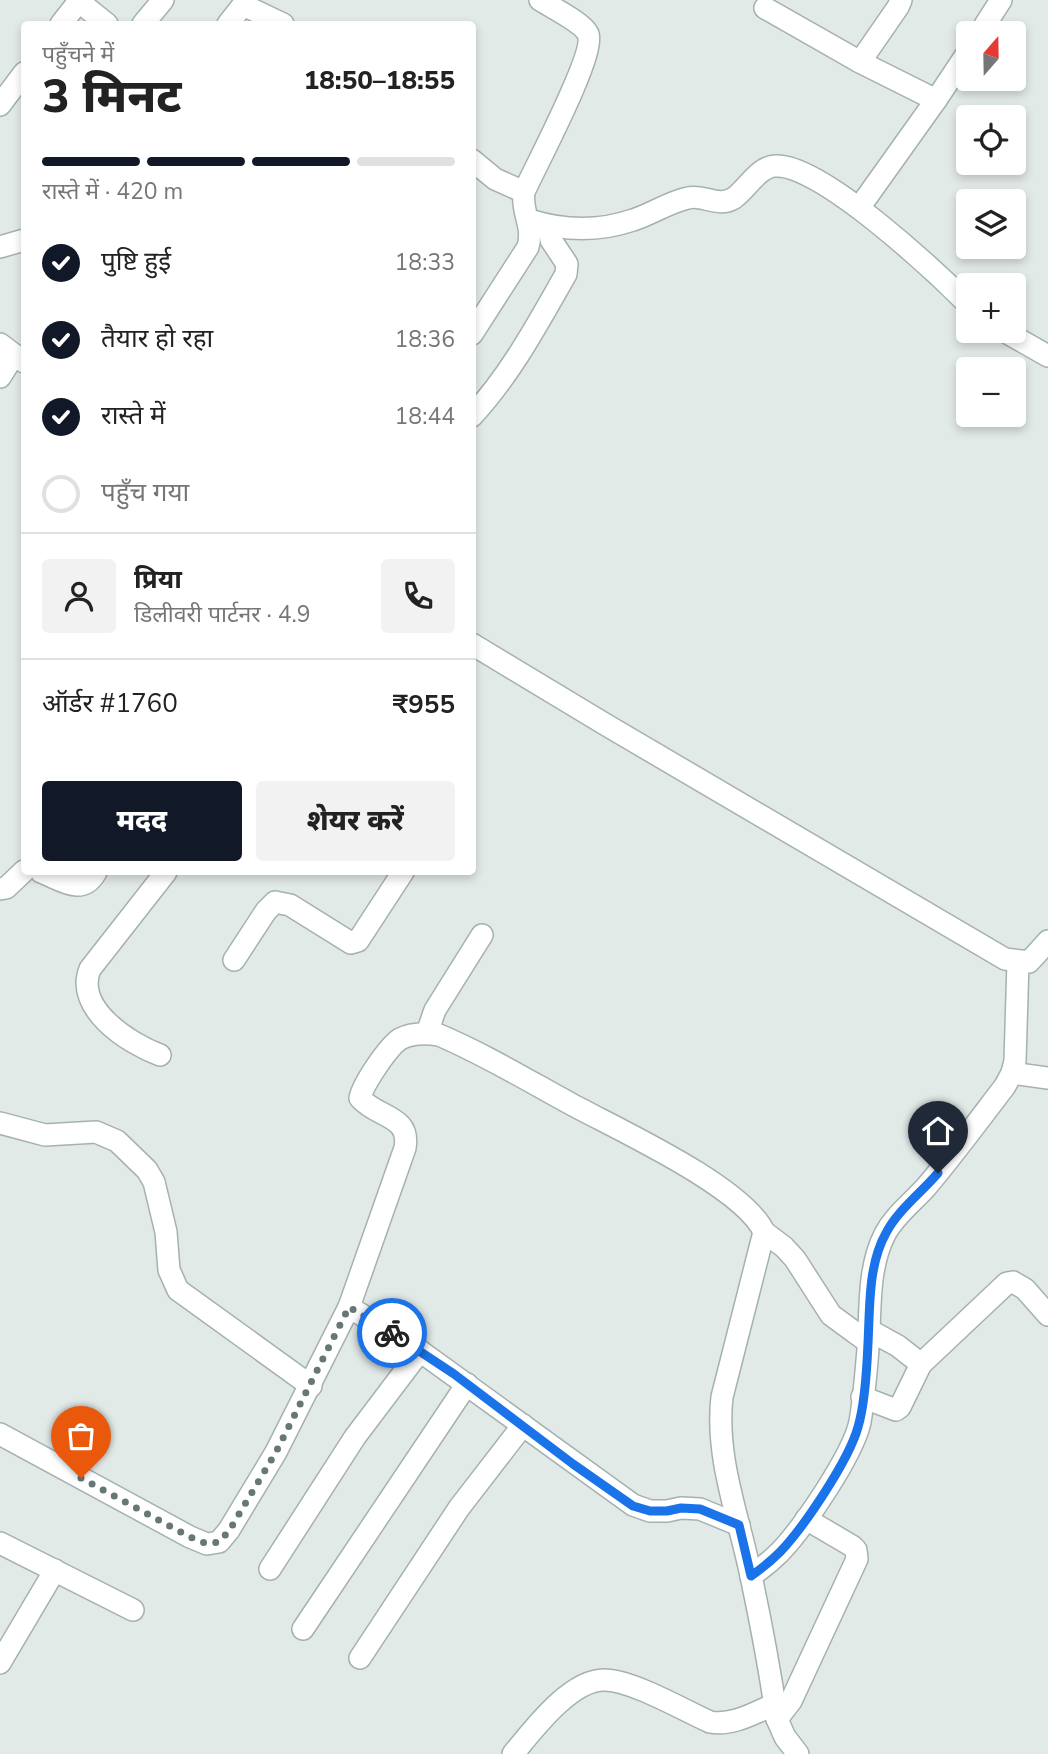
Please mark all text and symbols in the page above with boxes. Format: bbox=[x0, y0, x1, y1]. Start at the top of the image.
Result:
north arrow bbox=[956, 21, 1026, 91]
map controls bbox=[956, 21, 1026, 427]
text: पहुँचने में bbox=[42, 39, 114, 70]
text: 18:50–18:55 bbox=[304, 63, 455, 98]
text: 3 मिनट bbox=[42, 65, 181, 128]
button: locate bbox=[956, 105, 1026, 175]
text: रास्ते में · 420 m bbox=[42, 176, 183, 207]
button: layers bbox=[956, 189, 1026, 259]
icon: check bbox=[42, 244, 80, 282]
text: पुष्टि हुई bbox=[101, 244, 171, 279]
text: 18:33 bbox=[395, 247, 455, 278]
button: + bbox=[956, 273, 1026, 343]
icon: check bbox=[42, 321, 80, 359]
text: तैयार हो रहा bbox=[101, 321, 213, 356]
text: 18:36 bbox=[395, 324, 455, 355]
button: − bbox=[956, 357, 1026, 427]
icon: check bbox=[42, 398, 80, 436]
text: रास्ते में bbox=[101, 398, 166, 433]
text: 18:44 bbox=[395, 401, 455, 432]
text: पहुँच गया bbox=[101, 475, 189, 510]
button: person bbox=[42, 559, 116, 633]
button: phone bbox=[381, 559, 455, 633]
text: प्रिया bbox=[134, 562, 182, 597]
text: डिलीवरी पार्टनर · 4.9 bbox=[134, 599, 311, 630]
text: ऑर्डर #1760 bbox=[42, 686, 178, 721]
text: ₹955 bbox=[393, 687, 455, 722]
button: मदद bbox=[42, 781, 242, 861]
button: शेयर करें bbox=[256, 781, 455, 861]
pin bbox=[908, 1101, 968, 1173]
icon: home bbox=[919, 1112, 957, 1150]
courier bbox=[357, 1298, 427, 1368]
icon: bike bbox=[373, 1314, 411, 1352]
pin bbox=[51, 1406, 111, 1478]
icon: bag bbox=[62, 1417, 100, 1455]

